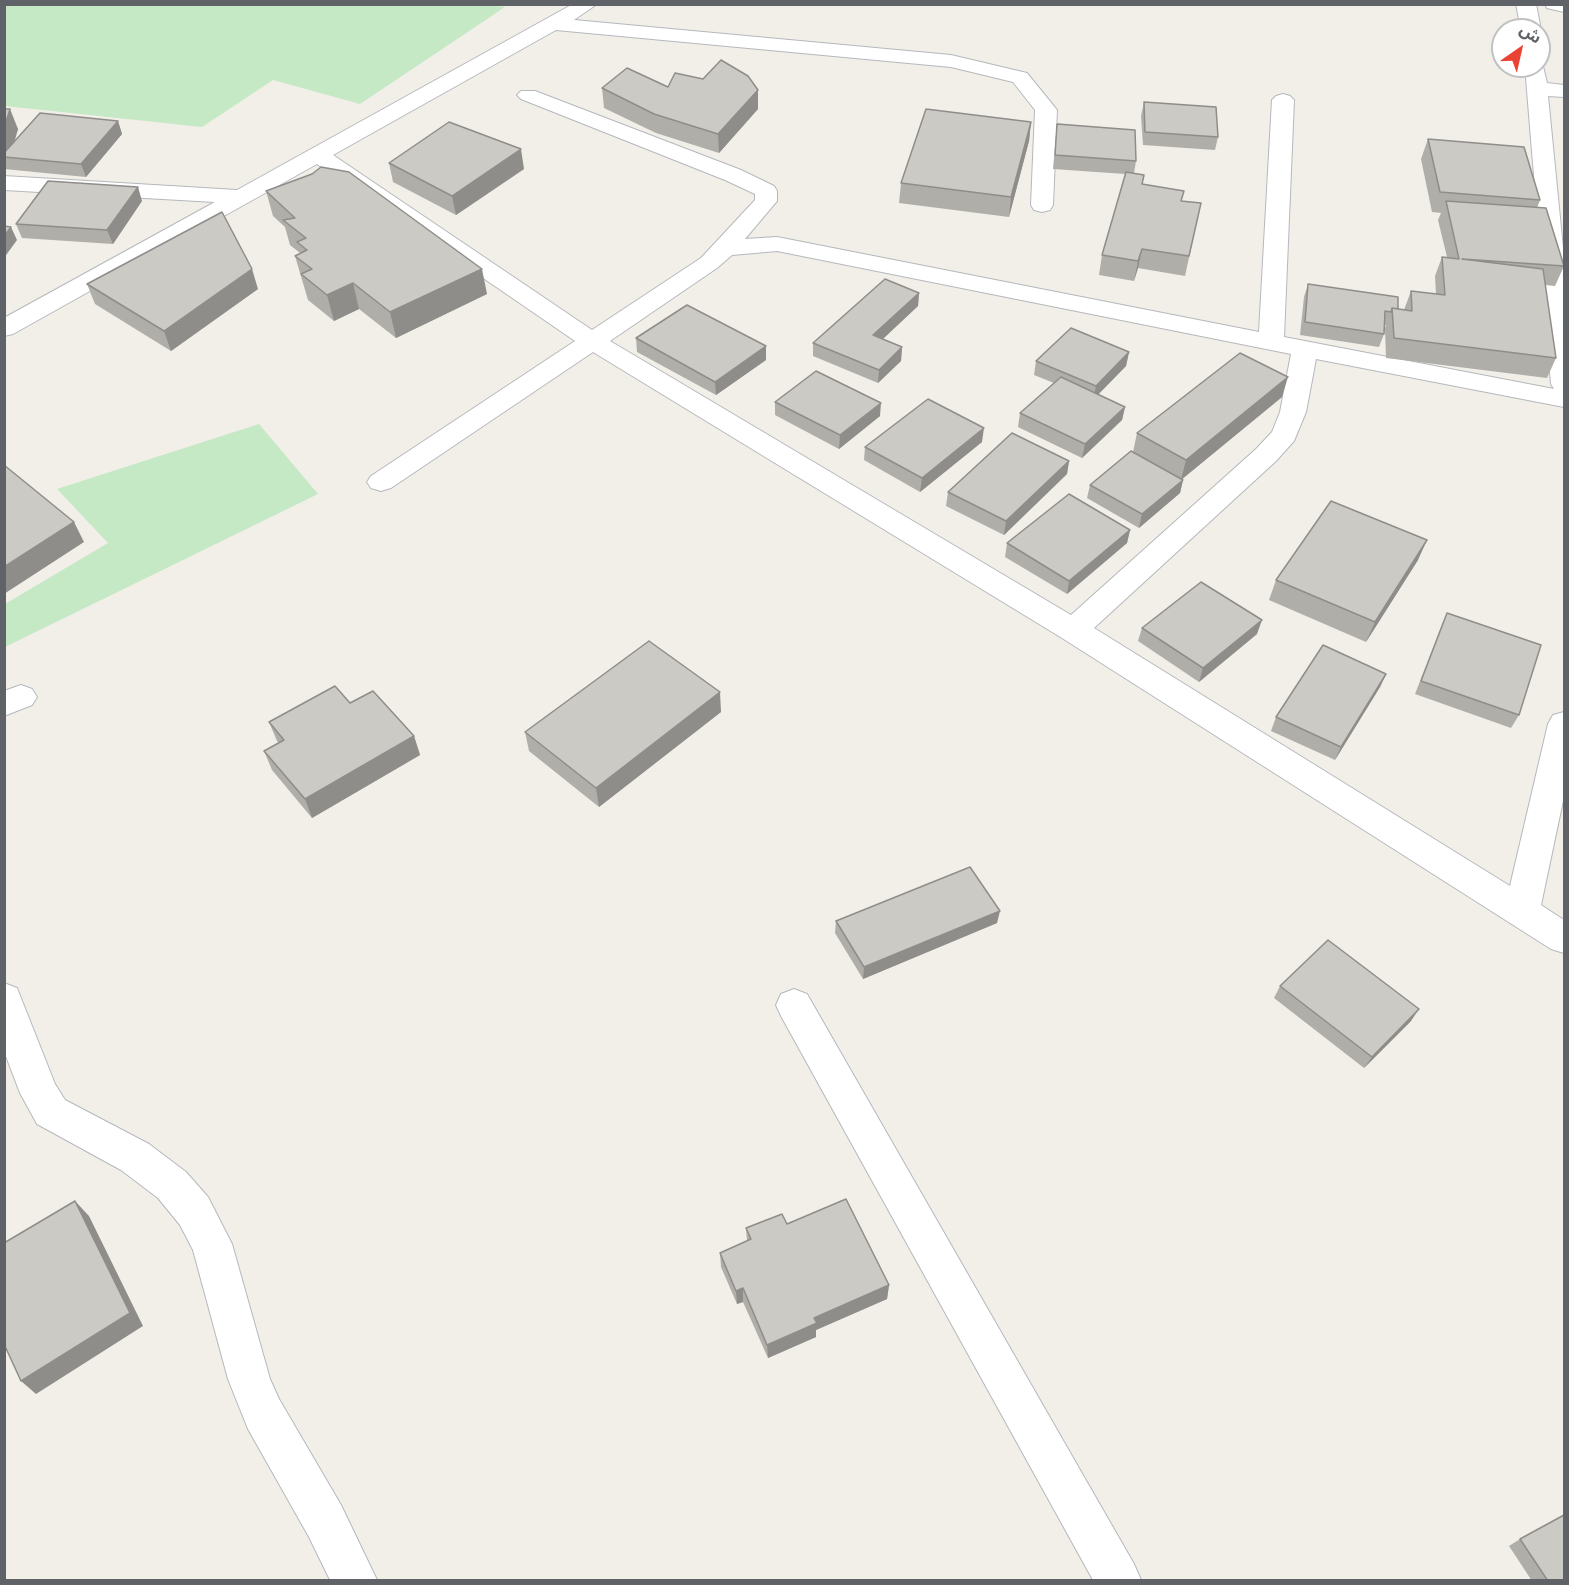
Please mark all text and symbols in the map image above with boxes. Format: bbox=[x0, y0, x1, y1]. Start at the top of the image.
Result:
north arrow bbox=[1491, 18, 1551, 78]
text: ش bbox=[1516, 20, 1545, 48]

